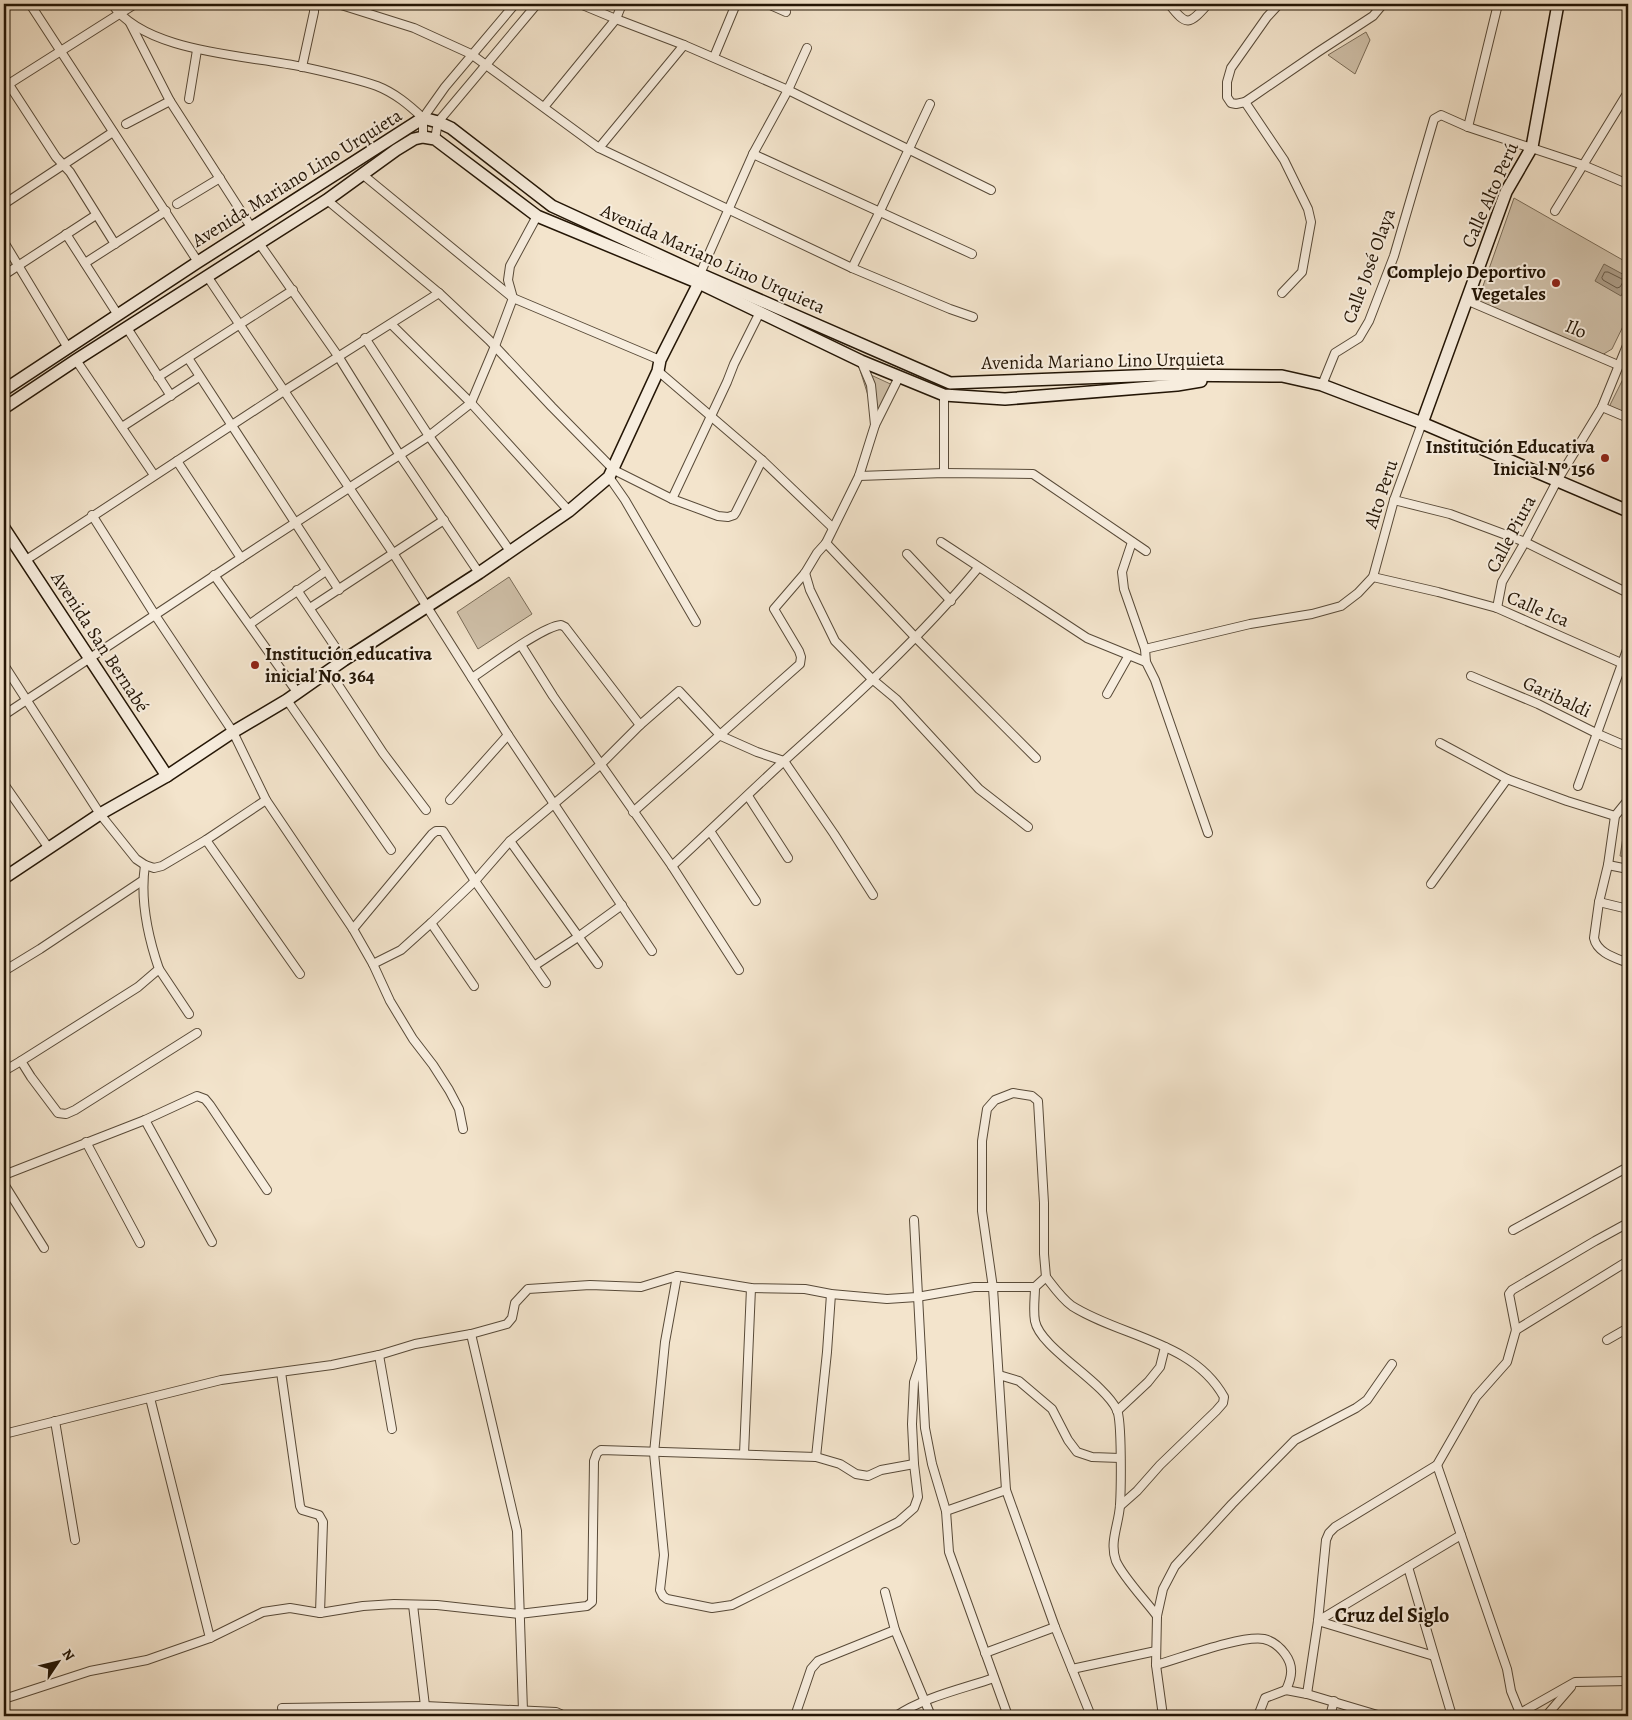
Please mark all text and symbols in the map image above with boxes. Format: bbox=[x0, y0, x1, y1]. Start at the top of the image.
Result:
street label: Avenida Mariano Lino Urquieta bbox=[186, 102, 407, 254]
street label: Calle Alto Perú bbox=[1455, 138, 1525, 252]
street label: Avenida Mariano Lino Urquieta bbox=[596, 197, 830, 320]
street label: Calle José Olaya bbox=[1336, 205, 1402, 327]
place label: Complejo Deportivo Vegetales bbox=[1387, 259, 1546, 307]
marker: Complejo Deportivo Vegetales bbox=[1550, 277, 1562, 289]
street label: Ilo bbox=[1561, 313, 1591, 345]
street label: Avenida Mariano Lino Urquieta bbox=[980, 346, 1225, 376]
place label: Institución Educativa Inicial Nº 156 bbox=[1426, 434, 1596, 482]
marker: Institución Educativa Inicial Nº 156 bbox=[1599, 452, 1611, 464]
street label: Alto Peru bbox=[1357, 456, 1404, 533]
street label: Calle Piura bbox=[1480, 491, 1542, 577]
street label: Avenida San Bernabé bbox=[44, 566, 155, 717]
street label: Calle Ica bbox=[1503, 584, 1573, 634]
place label: Institución educativa inicial No. 364 bbox=[265, 641, 433, 689]
marker: Institución educativa inicial No. 364 bbox=[249, 659, 261, 671]
street label: Garibaldi bbox=[1519, 670, 1595, 724]
district label: Cruz del Siglo bbox=[1335, 1602, 1449, 1629]
north arrow bbox=[32, 1638, 82, 1688]
text: N bbox=[58, 1645, 79, 1664]

